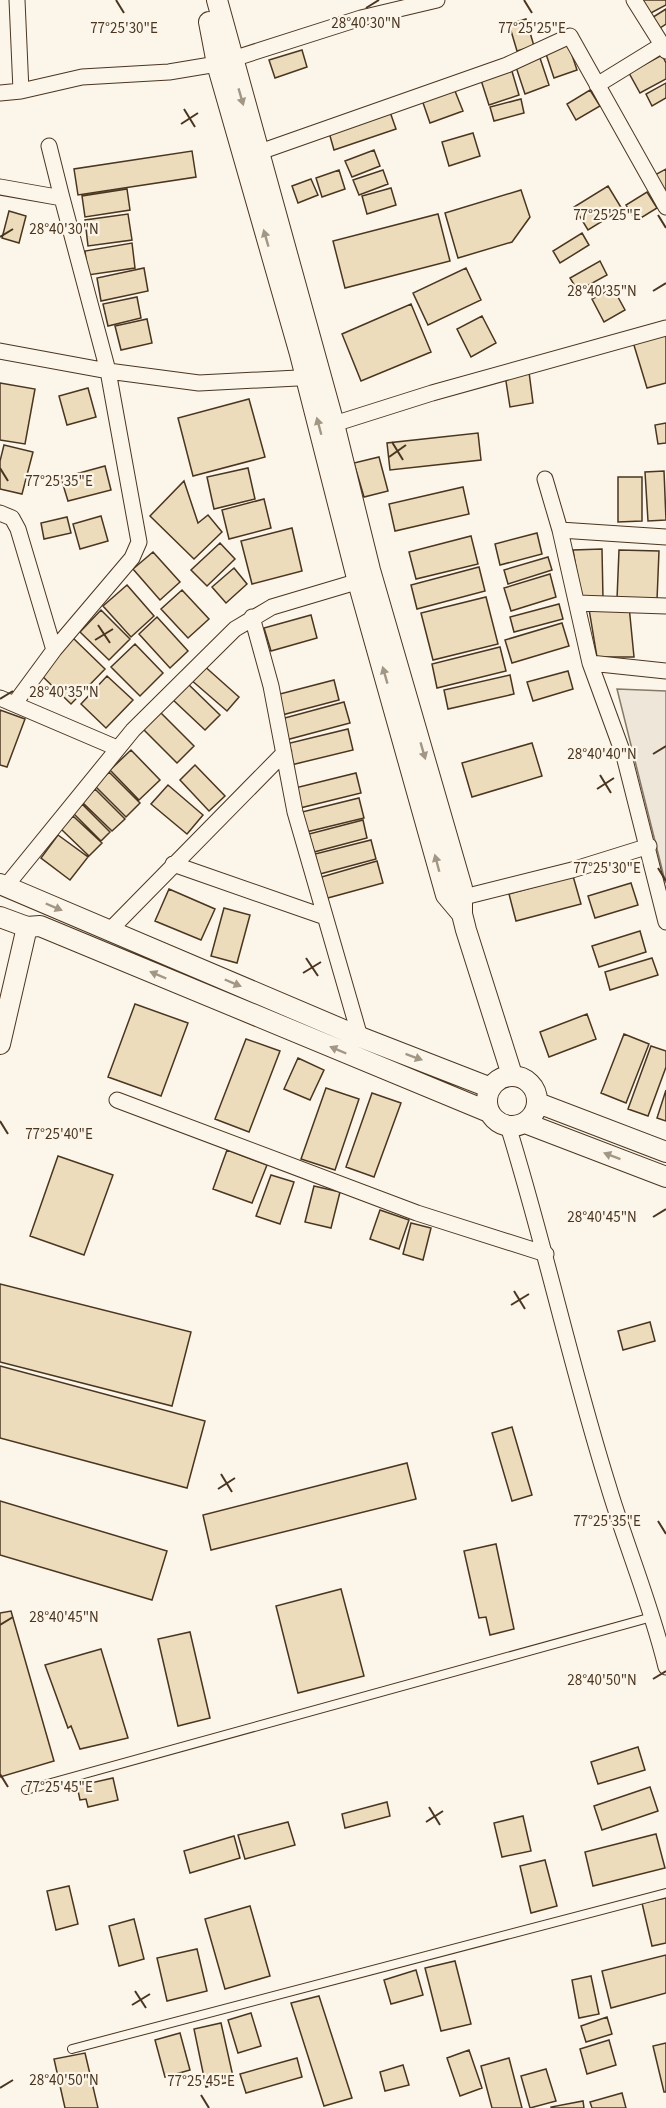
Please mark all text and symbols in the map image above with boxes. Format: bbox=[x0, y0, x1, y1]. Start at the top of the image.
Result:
text: 28°40'30"N bbox=[331, 13, 401, 34]
text: 77°25'30"E bbox=[90, 18, 158, 39]
text: 77°25'25"E bbox=[498, 18, 566, 39]
one-way arrow bbox=[237, 88, 247, 106]
text: 77°25'25"E bbox=[573, 205, 641, 226]
text: 28°40'30"N bbox=[29, 219, 99, 240]
one-way arrow bbox=[261, 229, 270, 247]
text: 28°40'35"N bbox=[567, 281, 637, 302]
one-way arrow bbox=[314, 417, 323, 435]
text: 77°25'35"E bbox=[25, 471, 93, 492]
one-way arrow bbox=[380, 666, 389, 684]
text: 28°40'35"N bbox=[29, 682, 99, 703]
one-way arrow bbox=[419, 742, 428, 760]
text: 28°40'40"N bbox=[567, 744, 637, 765]
one-way arrow bbox=[432, 854, 442, 872]
text: 77°25'30"E bbox=[573, 858, 641, 879]
one-way arrow bbox=[45, 902, 63, 912]
one-way arrow bbox=[148, 970, 166, 980]
one-way arrow bbox=[225, 978, 243, 988]
one-way arrow bbox=[328, 1045, 346, 1055]
one-way arrow bbox=[405, 1052, 423, 1062]
text: 77°25'40"E bbox=[25, 1124, 93, 1145]
one-way arrow bbox=[602, 1150, 620, 1160]
text: 28°40'45"N bbox=[567, 1207, 637, 1228]
text: 77°25'35"E bbox=[573, 1511, 641, 1532]
text: 28°40'45"N bbox=[29, 1607, 99, 1628]
text: 28°40'50"N bbox=[567, 1670, 637, 1691]
text: 77°25'45"E bbox=[25, 1777, 93, 1798]
text: 28°40'50"N bbox=[29, 2070, 99, 2091]
text: 77°25'45"E bbox=[167, 2071, 235, 2092]

